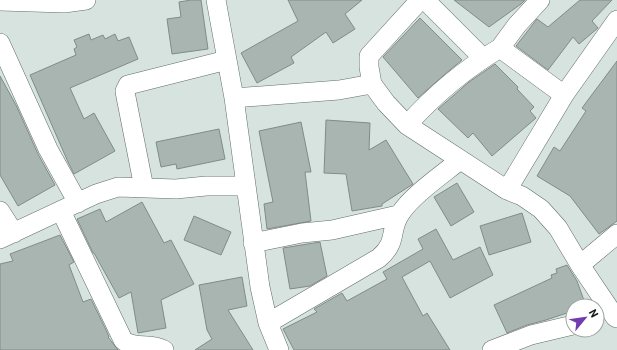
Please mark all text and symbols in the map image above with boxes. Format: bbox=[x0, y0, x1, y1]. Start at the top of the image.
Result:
north arrow bbox=[565, 298, 605, 338]
text: N bbox=[587, 307, 602, 319]

